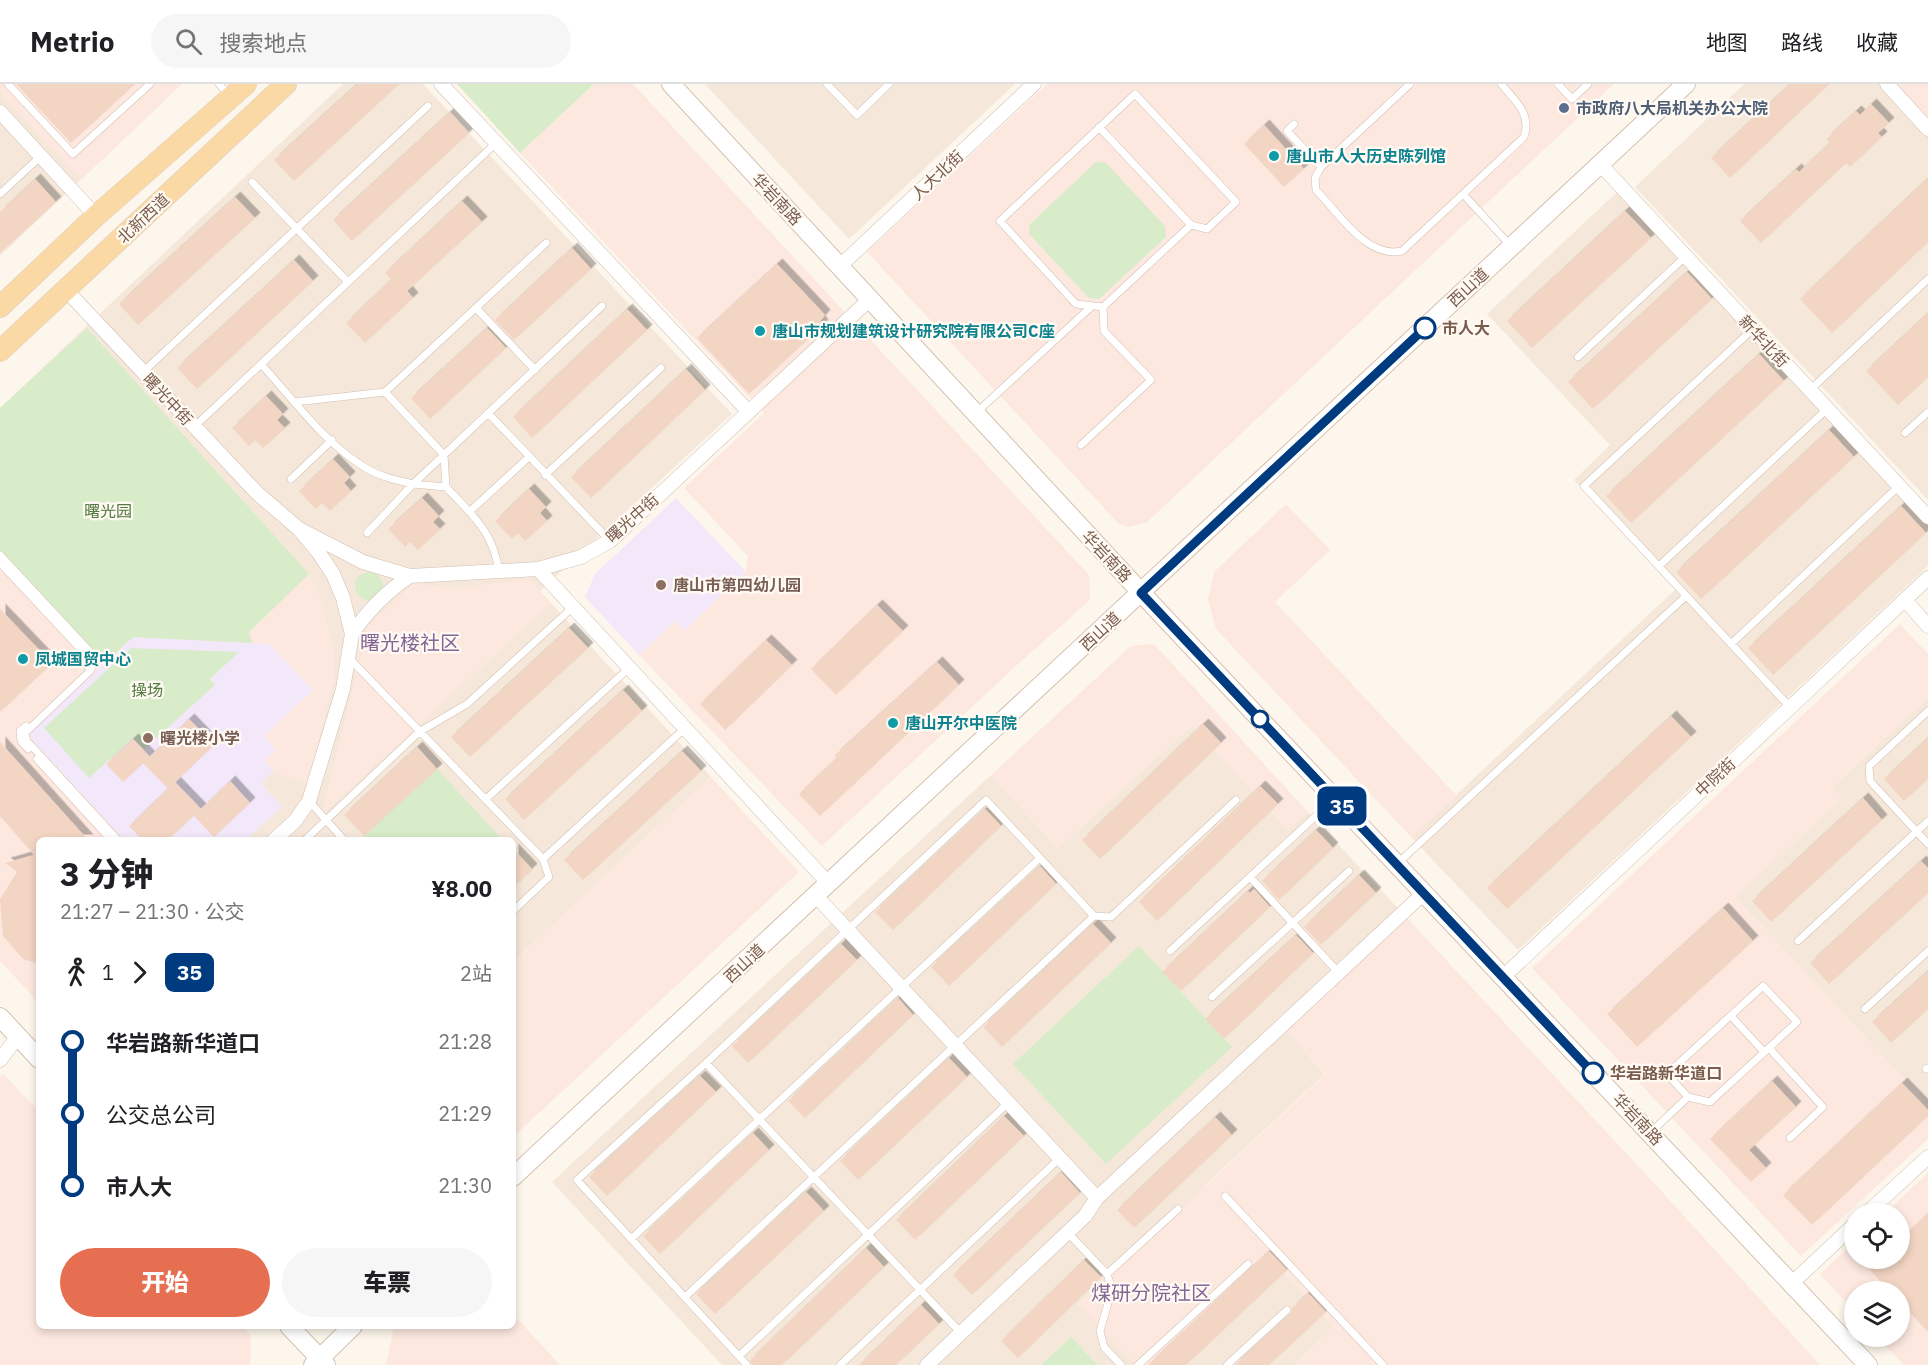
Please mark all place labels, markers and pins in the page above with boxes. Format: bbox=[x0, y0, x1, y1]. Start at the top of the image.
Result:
place label: 市政府八大局机关办公大院 bbox=[1576, 98, 1768, 118]
marker: 市政府八大局机关办公大院 bbox=[1557, 101, 1571, 115]
place label: 唐山市人大历史陈列馆 bbox=[1286, 146, 1446, 166]
marker: 唐山市人大历史陈列馆 bbox=[1267, 149, 1281, 163]
marker: 市人大 bbox=[1414, 317, 1436, 339]
place label: 市人大 bbox=[1442, 318, 1490, 338]
place label: 唐山市规划建筑设计研究院有限公司C座 bbox=[772, 321, 1054, 341]
marker: 唐山市规划建筑设计研究院有限公司C座 bbox=[753, 324, 767, 338]
place label: 唐山市第四幼儿园 bbox=[673, 575, 801, 595]
marker: 唐山市第四幼儿园 bbox=[654, 578, 668, 592]
place label: 凤城国贸中心 bbox=[35, 649, 131, 669]
marker: 凤城国贸中心 bbox=[16, 652, 30, 666]
unlabelled marker bbox=[1251, 710, 1269, 728]
place label: 唐山开尔中医院 bbox=[905, 713, 1017, 733]
marker: 唐山开尔中医院 bbox=[886, 716, 900, 730]
place label: 曙光楼小学 bbox=[160, 728, 240, 748]
marker: 曙光楼小学 bbox=[141, 731, 155, 745]
marker: 华岩路新华道口 bbox=[1582, 1062, 1604, 1084]
place label: 华岩路新华道口 bbox=[1610, 1063, 1722, 1083]

